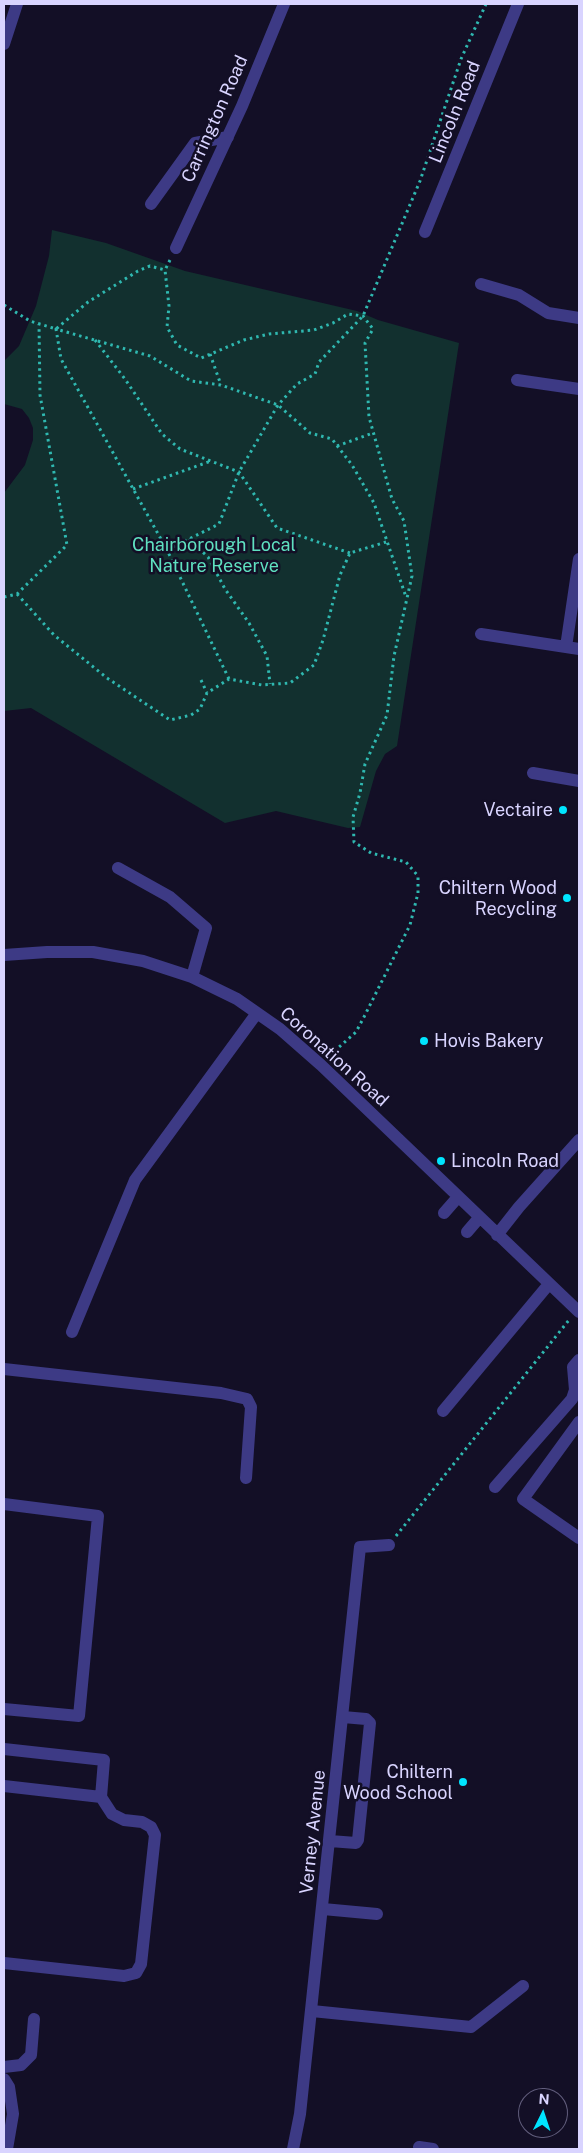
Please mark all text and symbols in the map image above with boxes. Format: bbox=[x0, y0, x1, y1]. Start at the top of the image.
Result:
street label: Carrington Road bbox=[177, 52, 253, 186]
street label: Lincoln Road bbox=[425, 58, 485, 166]
park label: Chairborough Local Nature Reserve bbox=[132, 534, 296, 576]
place label: Vectaire bbox=[484, 799, 553, 821]
marker: Vectaire bbox=[557, 804, 569, 816]
place label: Chiltern Wood Recycling bbox=[439, 877, 557, 920]
marker: Chiltern Wood Recycling bbox=[561, 892, 573, 904]
street label: Coronation Road bbox=[275, 1003, 393, 1111]
place label: Hovis Bakery bbox=[434, 1030, 543, 1052]
marker: Hovis Bakery bbox=[418, 1035, 430, 1047]
place label: Lincoln Road bbox=[451, 1150, 559, 1172]
marker: Lincoln Road bbox=[435, 1155, 447, 1167]
place label: Chiltern Wood School bbox=[343, 1761, 453, 1804]
street label: Verney Avenue bbox=[296, 1769, 330, 1895]
marker: Chiltern Wood School bbox=[457, 1776, 469, 1788]
north arrow bbox=[518, 2088, 568, 2138]
text: N bbox=[538, 2091, 550, 2107]

